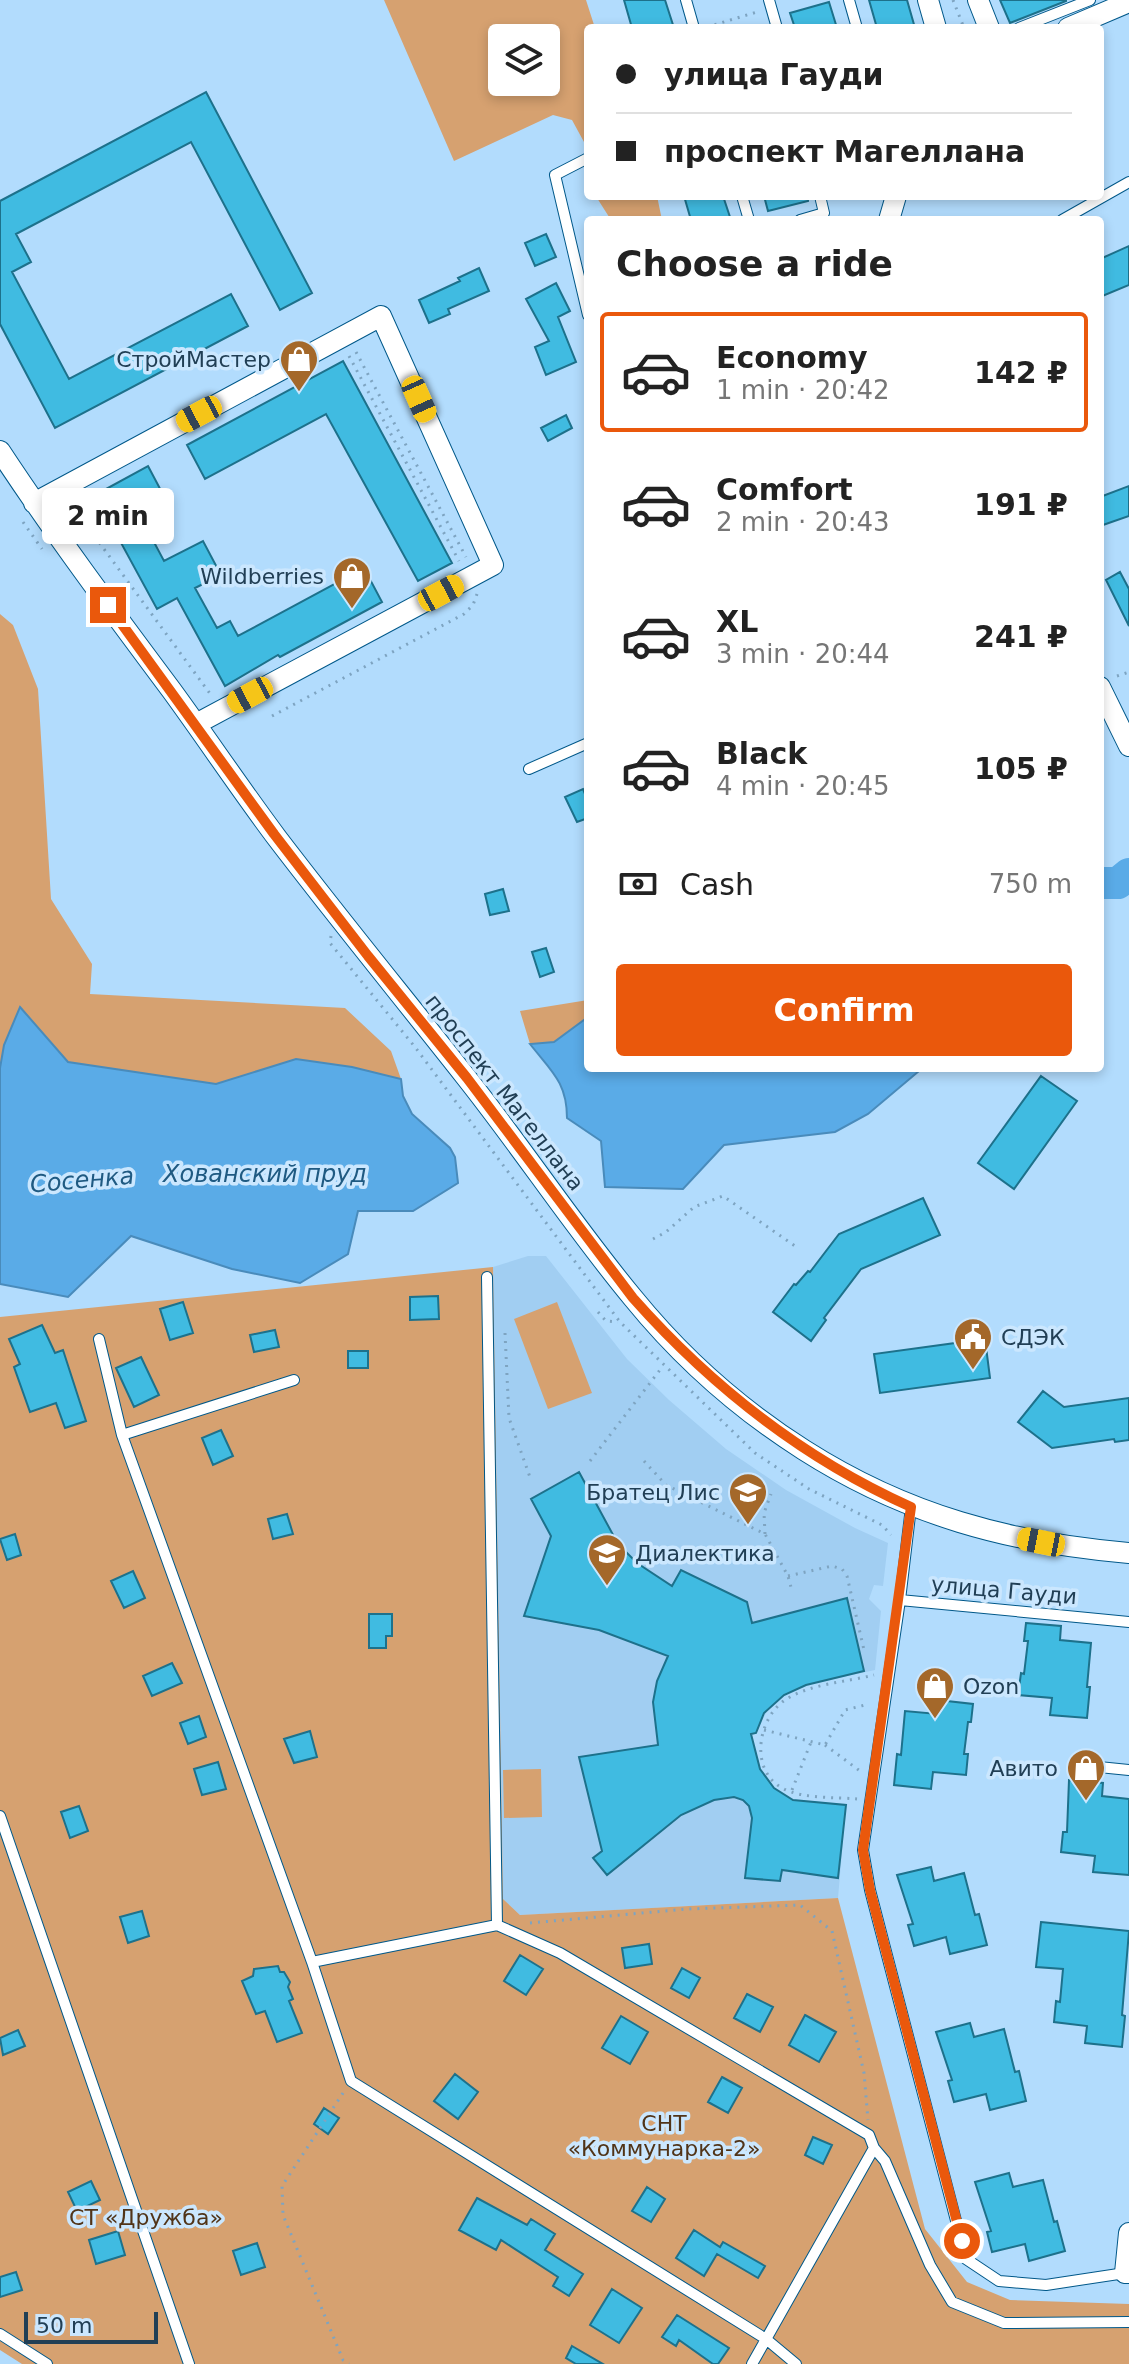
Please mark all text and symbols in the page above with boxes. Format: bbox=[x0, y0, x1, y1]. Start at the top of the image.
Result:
map controls bbox=[488, 24, 560, 96]
button: layers bbox=[488, 24, 560, 96]
text: улица Гауди bbox=[664, 57, 884, 92]
text: проспект Магеллана bbox=[664, 134, 1025, 169]
text: Choose a ride bbox=[616, 243, 893, 284]
icon: car bbox=[620, 336, 692, 408]
shop icon: СтройМастер bbox=[278, 338, 320, 393]
text: Economy bbox=[716, 340, 868, 375]
place label: СтройМастер bbox=[116, 347, 271, 372]
text: 142 ₽ bbox=[974, 355, 1068, 390]
car bbox=[398, 372, 440, 426]
text: 1 min · 20:42 bbox=[716, 375, 890, 405]
car bbox=[172, 392, 226, 436]
icon: car bbox=[620, 468, 692, 540]
text: Comfort bbox=[716, 472, 853, 507]
text: 191 ₽ bbox=[974, 487, 1068, 522]
callout: 2 min bbox=[42, 489, 174, 545]
text: 2 min bbox=[67, 501, 149, 531]
text: 2 min · 20:43 bbox=[716, 507, 890, 537]
shop icon: Wildberries bbox=[331, 555, 373, 610]
place label: Wildberries bbox=[200, 564, 324, 589]
car bbox=[414, 571, 468, 615]
route end bbox=[90, 587, 126, 623]
icon: car bbox=[620, 600, 692, 672]
text: XL bbox=[716, 604, 758, 639]
text: 241 ₽ bbox=[974, 619, 1068, 654]
text: 3 min · 20:44 bbox=[716, 639, 890, 669]
car bbox=[223, 673, 277, 717]
icon: car bbox=[620, 732, 692, 804]
text: Black bbox=[716, 736, 807, 771]
text: 105 ₽ bbox=[974, 751, 1068, 786]
text: 4 min · 20:45 bbox=[716, 771, 890, 801]
icon: cash bbox=[616, 862, 660, 906]
text: Cash bbox=[680, 867, 754, 902]
text: 750 m bbox=[989, 869, 1072, 899]
button: Confirm bbox=[616, 964, 1072, 1056]
street label: проспект Магеллана bbox=[420, 989, 589, 1195]
water label: Хованский пруд bbox=[161, 1160, 367, 1188]
water label: Сосенка bbox=[29, 1162, 135, 1198]
public building icon: СДЭК bbox=[952, 1316, 994, 1371]
place label: СДЭК bbox=[1001, 1325, 1065, 1350]
school or university icon: Братец Лис bbox=[727, 1471, 769, 1526]
place label: Братец Лис bbox=[586, 1480, 720, 1505]
car bbox=[1015, 1526, 1067, 1558]
school or university icon: Диалектика bbox=[586, 1532, 628, 1587]
place label: Диалектика bbox=[635, 1541, 775, 1566]
street label: улица Гауди bbox=[930, 1572, 1078, 1609]
shop icon: Ozon bbox=[914, 1665, 956, 1720]
place label: Ozon bbox=[963, 1674, 1019, 1699]
shop icon: Авито bbox=[1065, 1747, 1107, 1802]
place label: Авито bbox=[989, 1756, 1058, 1781]
park label: СНТ «Коммунарка-2» bbox=[568, 2111, 760, 2161]
park label: СТ «Дружба» bbox=[69, 2205, 223, 2230]
route start bbox=[944, 2223, 980, 2259]
scale bar bbox=[24, 2308, 158, 2344]
text: 50 m bbox=[36, 2313, 92, 2338]

